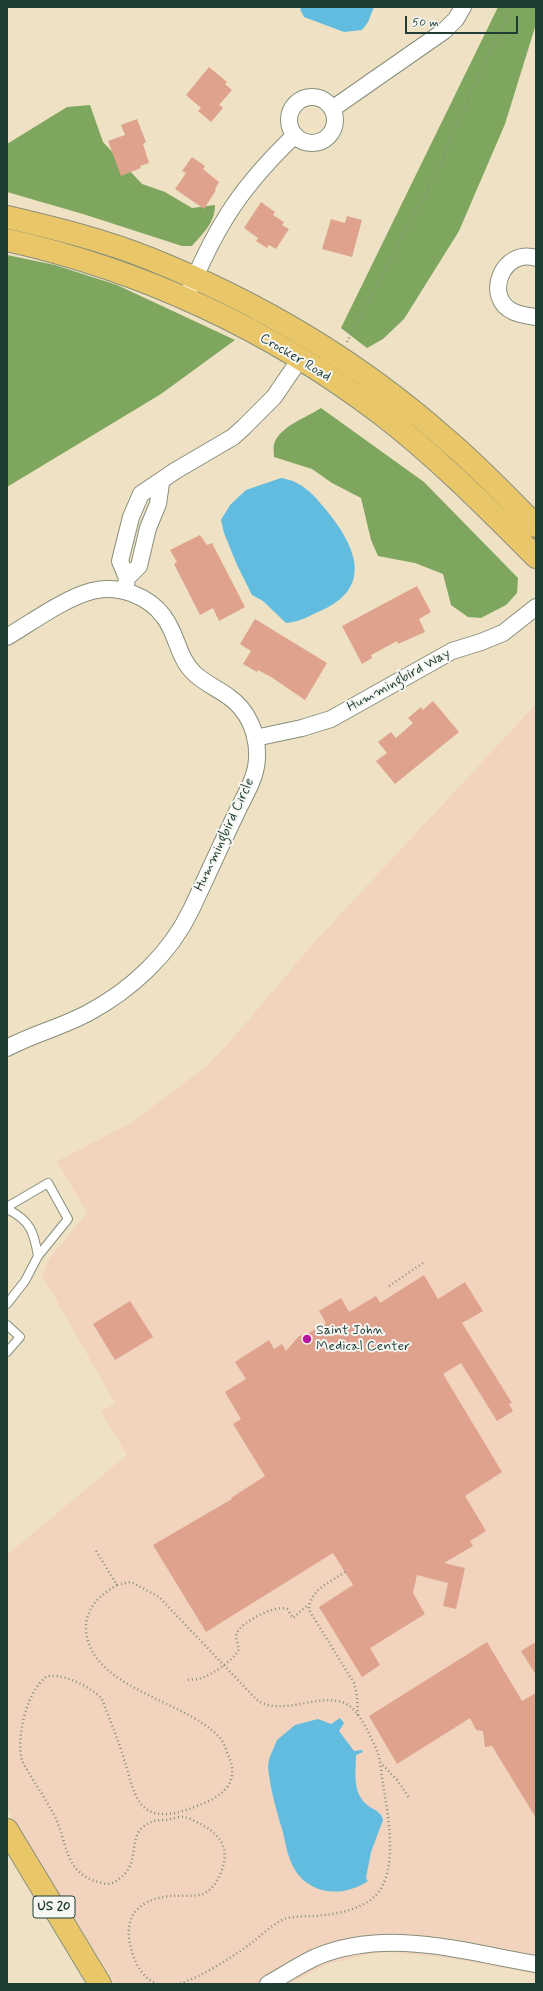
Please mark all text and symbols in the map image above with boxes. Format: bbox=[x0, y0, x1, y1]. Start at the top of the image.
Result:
scale bar bbox=[407, 8, 520, 34]
text: 50 m bbox=[412, 15, 439, 31]
street label: Crocker Road bbox=[256, 330, 334, 386]
street label: Hummingbird Way bbox=[345, 646, 453, 716]
street label: Hummingbird Circle bbox=[191, 776, 259, 894]
place label: Saint John Medical Center bbox=[316, 1323, 410, 1356]
marker: Saint John Medical Center bbox=[301, 1333, 313, 1345]
road number: US 20 bbox=[33, 1896, 75, 1918]

